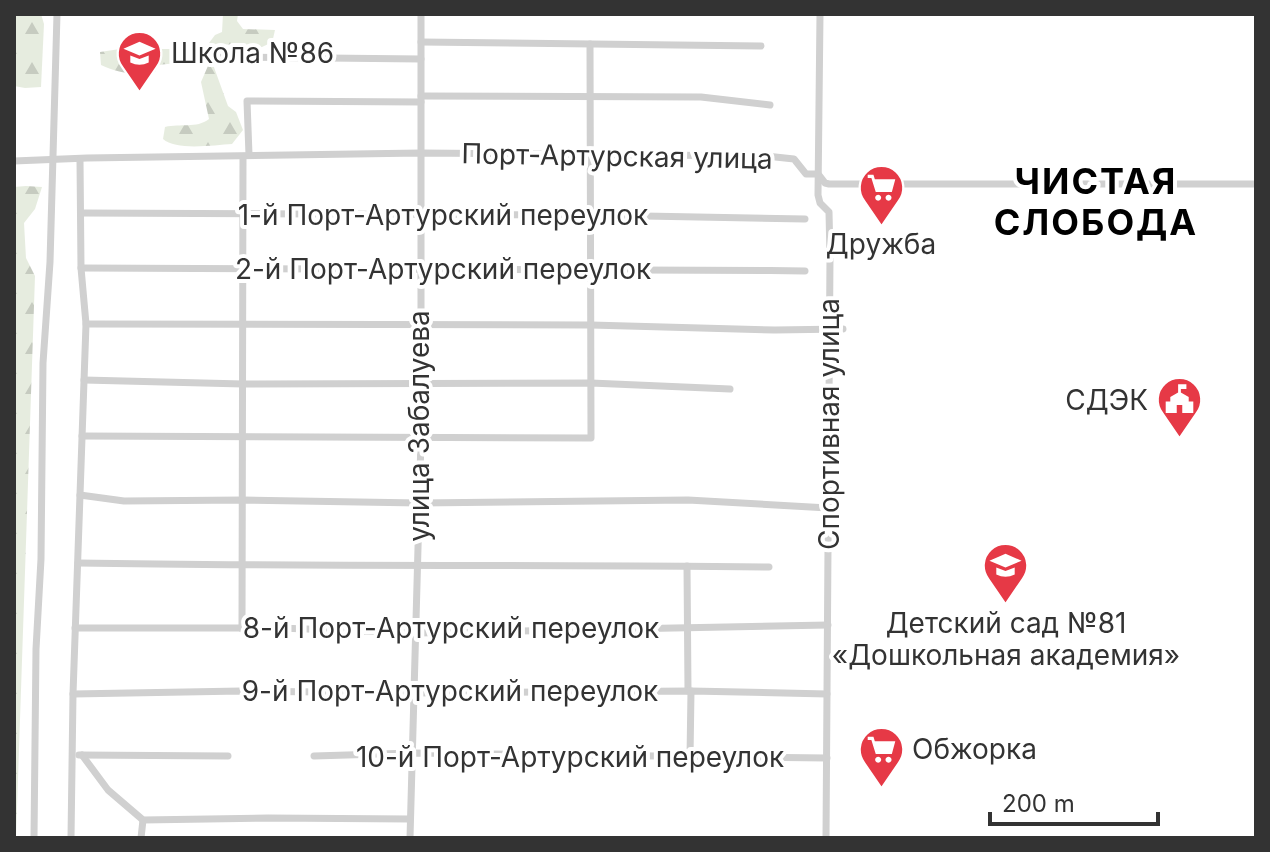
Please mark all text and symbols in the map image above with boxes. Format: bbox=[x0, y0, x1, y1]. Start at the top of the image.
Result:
school or university icon: Школа №86 bbox=[116, 29, 164, 92]
place label: Школа №86 bbox=[171, 36, 334, 70]
street label: Порт-Артурская улица bbox=[461, 136, 773, 176]
district label: ЧИСТАЯ СЛОБОДА bbox=[994, 159, 1198, 244]
supermarket icon: Дружба bbox=[857, 163, 905, 226]
street label: 1-й Порт-Артурский переулок bbox=[238, 198, 648, 232]
place label: Дружба bbox=[826, 227, 936, 261]
street label: 2-й Порт-Артурский переулок bbox=[235, 252, 651, 286]
street label: Спортивная улица bbox=[812, 298, 846, 550]
street label: улица Забалуева bbox=[402, 310, 436, 542]
public building icon: СДЭК bbox=[1155, 376, 1203, 439]
place label: СДЭК bbox=[1065, 383, 1148, 417]
school or university icon: Детский сад №81 «Дошкольная академия» bbox=[982, 542, 1030, 605]
place label: Детский сад №81 «Дошкольная академия» bbox=[832, 606, 1180, 672]
street label: 8-й Порт-Артурский переулок bbox=[243, 611, 659, 645]
street label: 9-й Порт-Артурский переулок bbox=[242, 674, 658, 708]
supermarket icon: Обжорка bbox=[857, 725, 905, 788]
place label: Обжорка bbox=[912, 732, 1037, 766]
street label: 10-й Порт-Артурский переулок bbox=[356, 740, 784, 774]
scale bar bbox=[990, 776, 1158, 826]
text: 200 m bbox=[1002, 789, 1075, 818]

